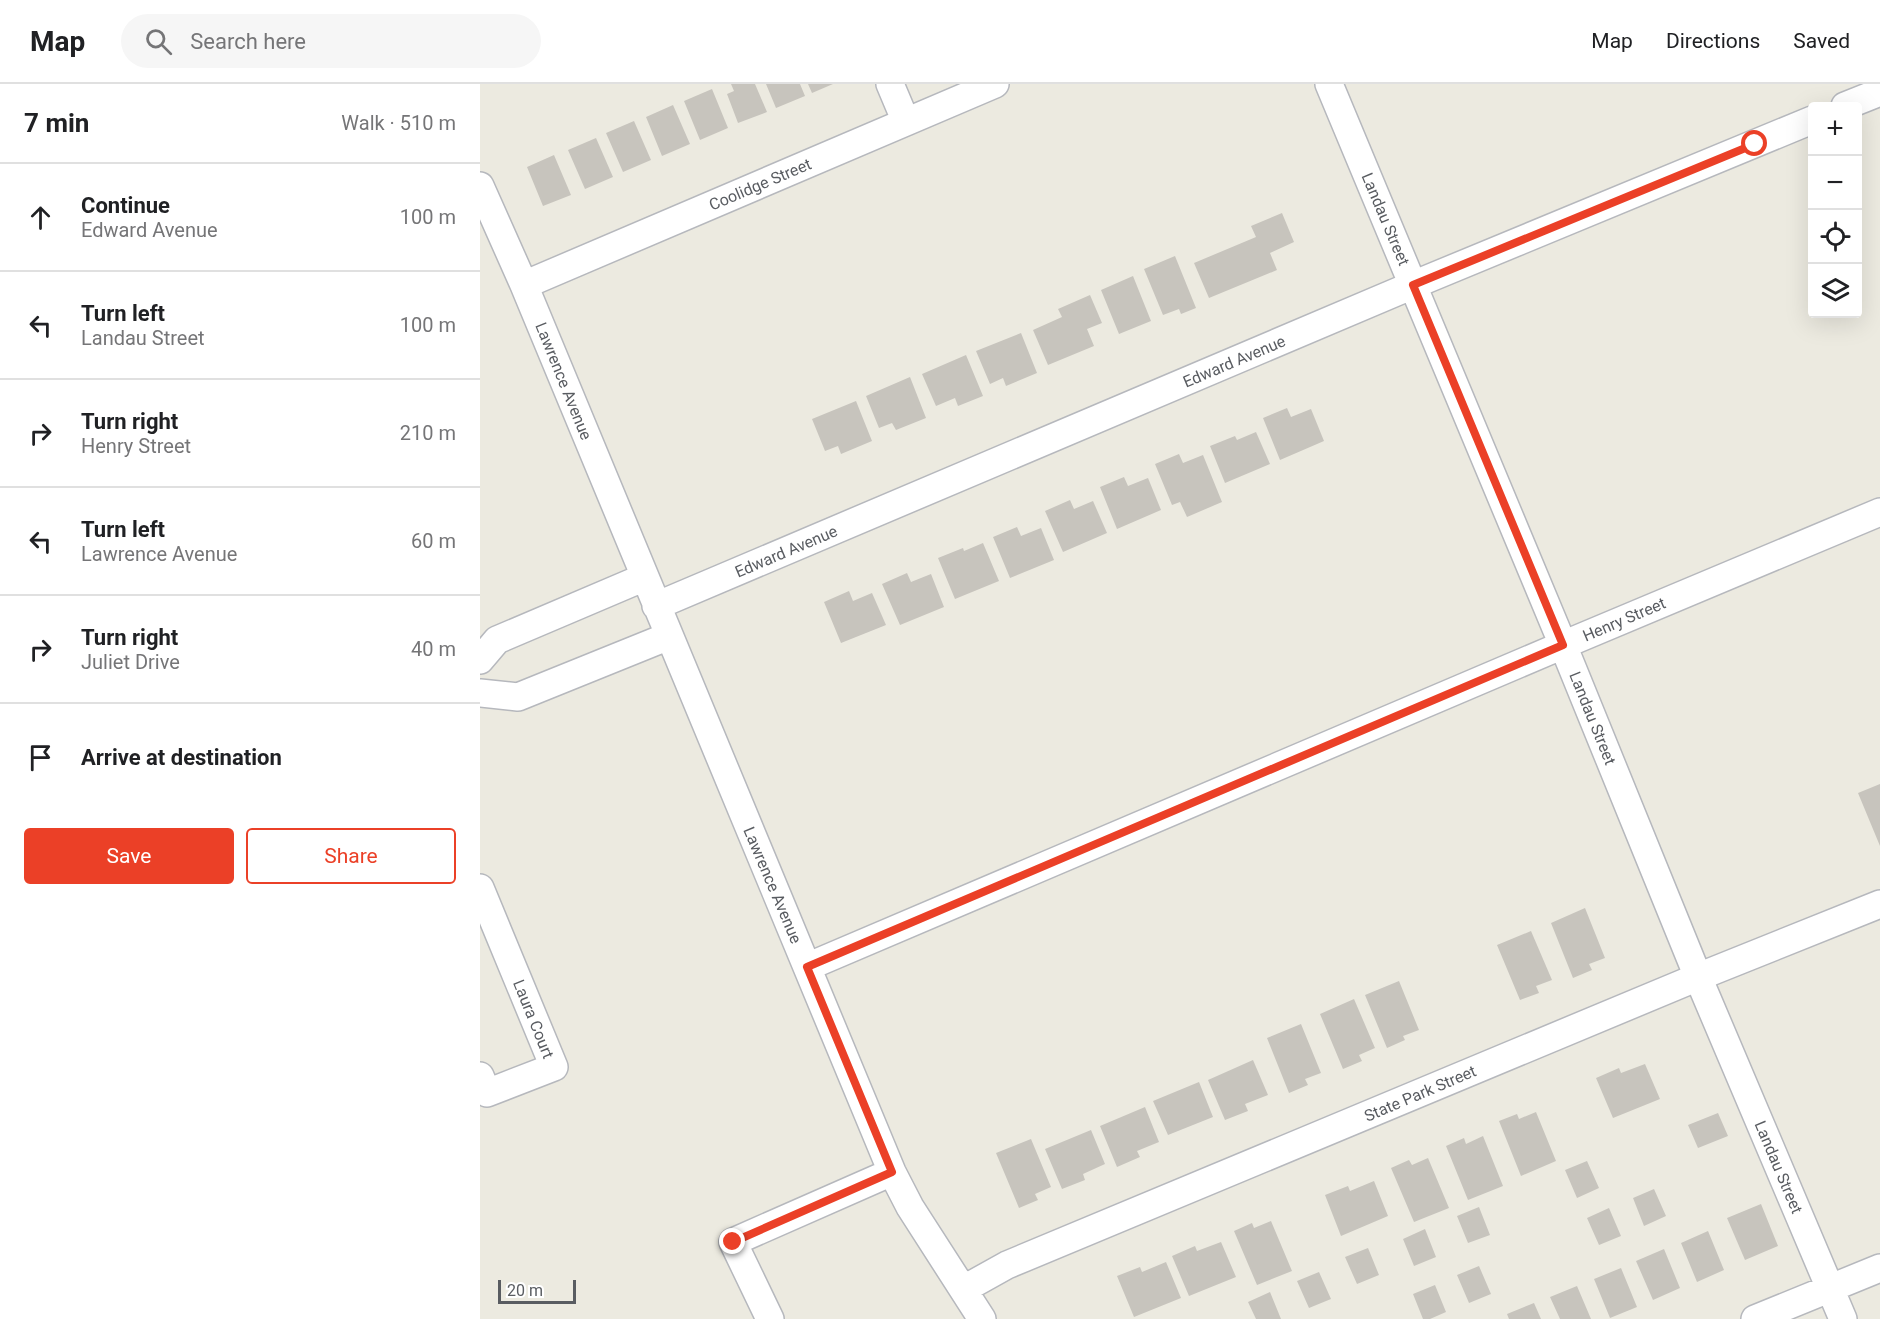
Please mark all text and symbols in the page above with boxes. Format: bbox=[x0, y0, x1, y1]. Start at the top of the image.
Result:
search box bbox=[121, 14, 541, 68]
text: Map bbox=[30, 25, 85, 58]
icon: search bbox=[142, 25, 175, 58]
text: Search here bbox=[190, 29, 306, 54]
text: Map bbox=[1591, 29, 1633, 53]
text: Directions bbox=[1666, 29, 1760, 53]
text: Saved bbox=[1793, 29, 1850, 53]
map controls bbox=[1808, 102, 1862, 318]
button: + bbox=[1808, 102, 1862, 156]
text: 7 min bbox=[24, 108, 89, 138]
text: Walk · 510 m bbox=[341, 111, 456, 135]
route start bbox=[1741, 130, 1767, 156]
street label: Coolidge Street bbox=[706, 154, 814, 215]
button: − bbox=[1808, 156, 1862, 210]
street label: Landau Street bbox=[1357, 170, 1414, 268]
text: Continue bbox=[81, 193, 170, 218]
icon: ahead bbox=[24, 201, 57, 234]
text: 100 m bbox=[400, 205, 456, 229]
button: locate bbox=[1808, 210, 1862, 264]
text: Edward Avenue bbox=[81, 218, 218, 242]
button: layers bbox=[1808, 264, 1862, 318]
text: Turn left bbox=[81, 301, 165, 326]
icon: left bbox=[24, 309, 57, 342]
text: 100 m bbox=[400, 313, 456, 337]
street label: Lawrence Avenue bbox=[531, 320, 596, 443]
text: Landau Street bbox=[81, 326, 205, 350]
street label: Edward Avenue bbox=[1180, 331, 1288, 392]
text: Turn right bbox=[81, 409, 178, 434]
icon: right bbox=[24, 417, 57, 450]
text: 210 m bbox=[400, 421, 456, 445]
text: Henry Street bbox=[81, 434, 191, 458]
text: Turn left bbox=[81, 517, 165, 542]
street label: Edward Avenue bbox=[732, 521, 840, 582]
icon: left bbox=[24, 525, 57, 558]
text: 60 m bbox=[411, 529, 456, 553]
text: Lawrence Avenue bbox=[81, 542, 237, 566]
street label: Henry Street bbox=[1580, 594, 1668, 645]
text: Turn right bbox=[81, 625, 178, 650]
icon: right bbox=[24, 633, 57, 666]
text: 40 m bbox=[411, 637, 456, 661]
text: Juliet Drive bbox=[81, 650, 180, 674]
street label: Landau Street bbox=[1565, 669, 1620, 768]
icon: arrive bbox=[24, 741, 57, 774]
text: Arrive at destination bbox=[81, 745, 282, 770]
street label: Lawrence Avenue bbox=[739, 824, 806, 946]
button: Save bbox=[24, 828, 234, 884]
button: Share bbox=[246, 828, 456, 884]
street label: Laura Court bbox=[509, 977, 558, 1061]
street label: State Park Street bbox=[1361, 1061, 1479, 1126]
street label: Landau Street bbox=[1750, 1118, 1807, 1216]
route end bbox=[719, 1228, 745, 1254]
scale bar bbox=[498, 1277, 576, 1304]
text: 20 m bbox=[507, 1281, 543, 1300]

